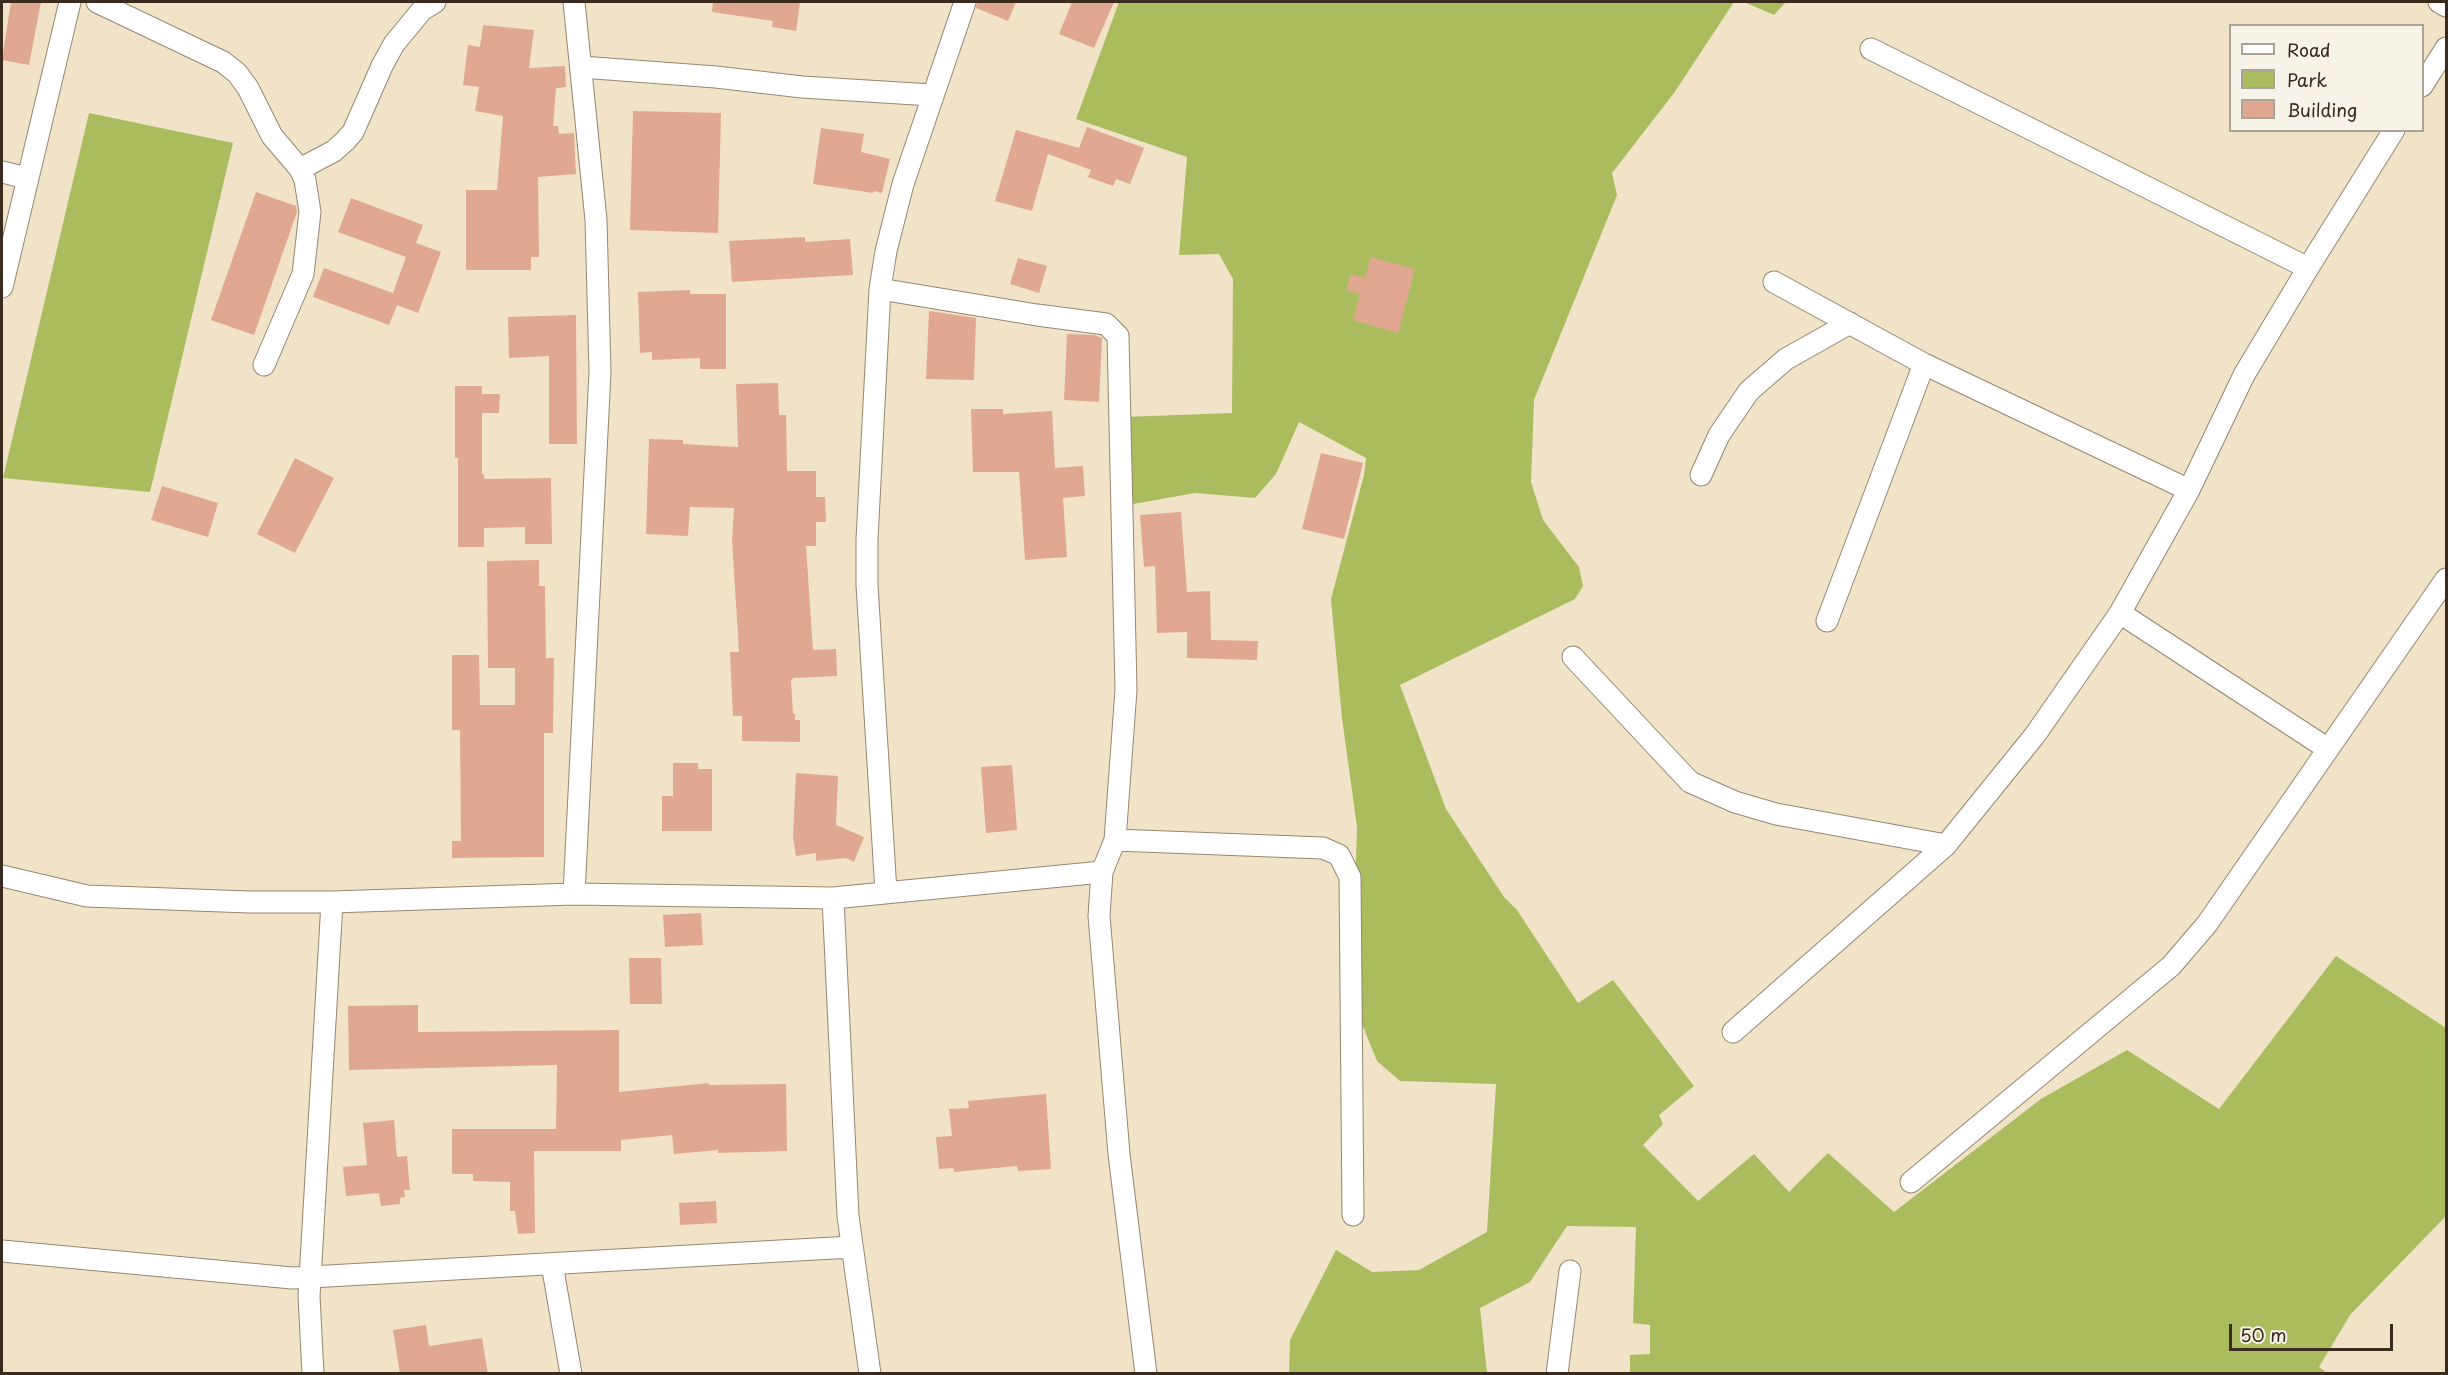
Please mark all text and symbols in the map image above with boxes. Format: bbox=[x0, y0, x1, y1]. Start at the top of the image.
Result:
legend bbox=[2229, 24, 2424, 132]
text: Road bbox=[2287, 36, 2331, 63]
text: Park bbox=[2287, 66, 2327, 93]
text: Building bbox=[2287, 96, 2357, 123]
scale bar bbox=[2232, 1312, 2396, 1350]
text: 50 m bbox=[2240, 1321, 2287, 1348]

